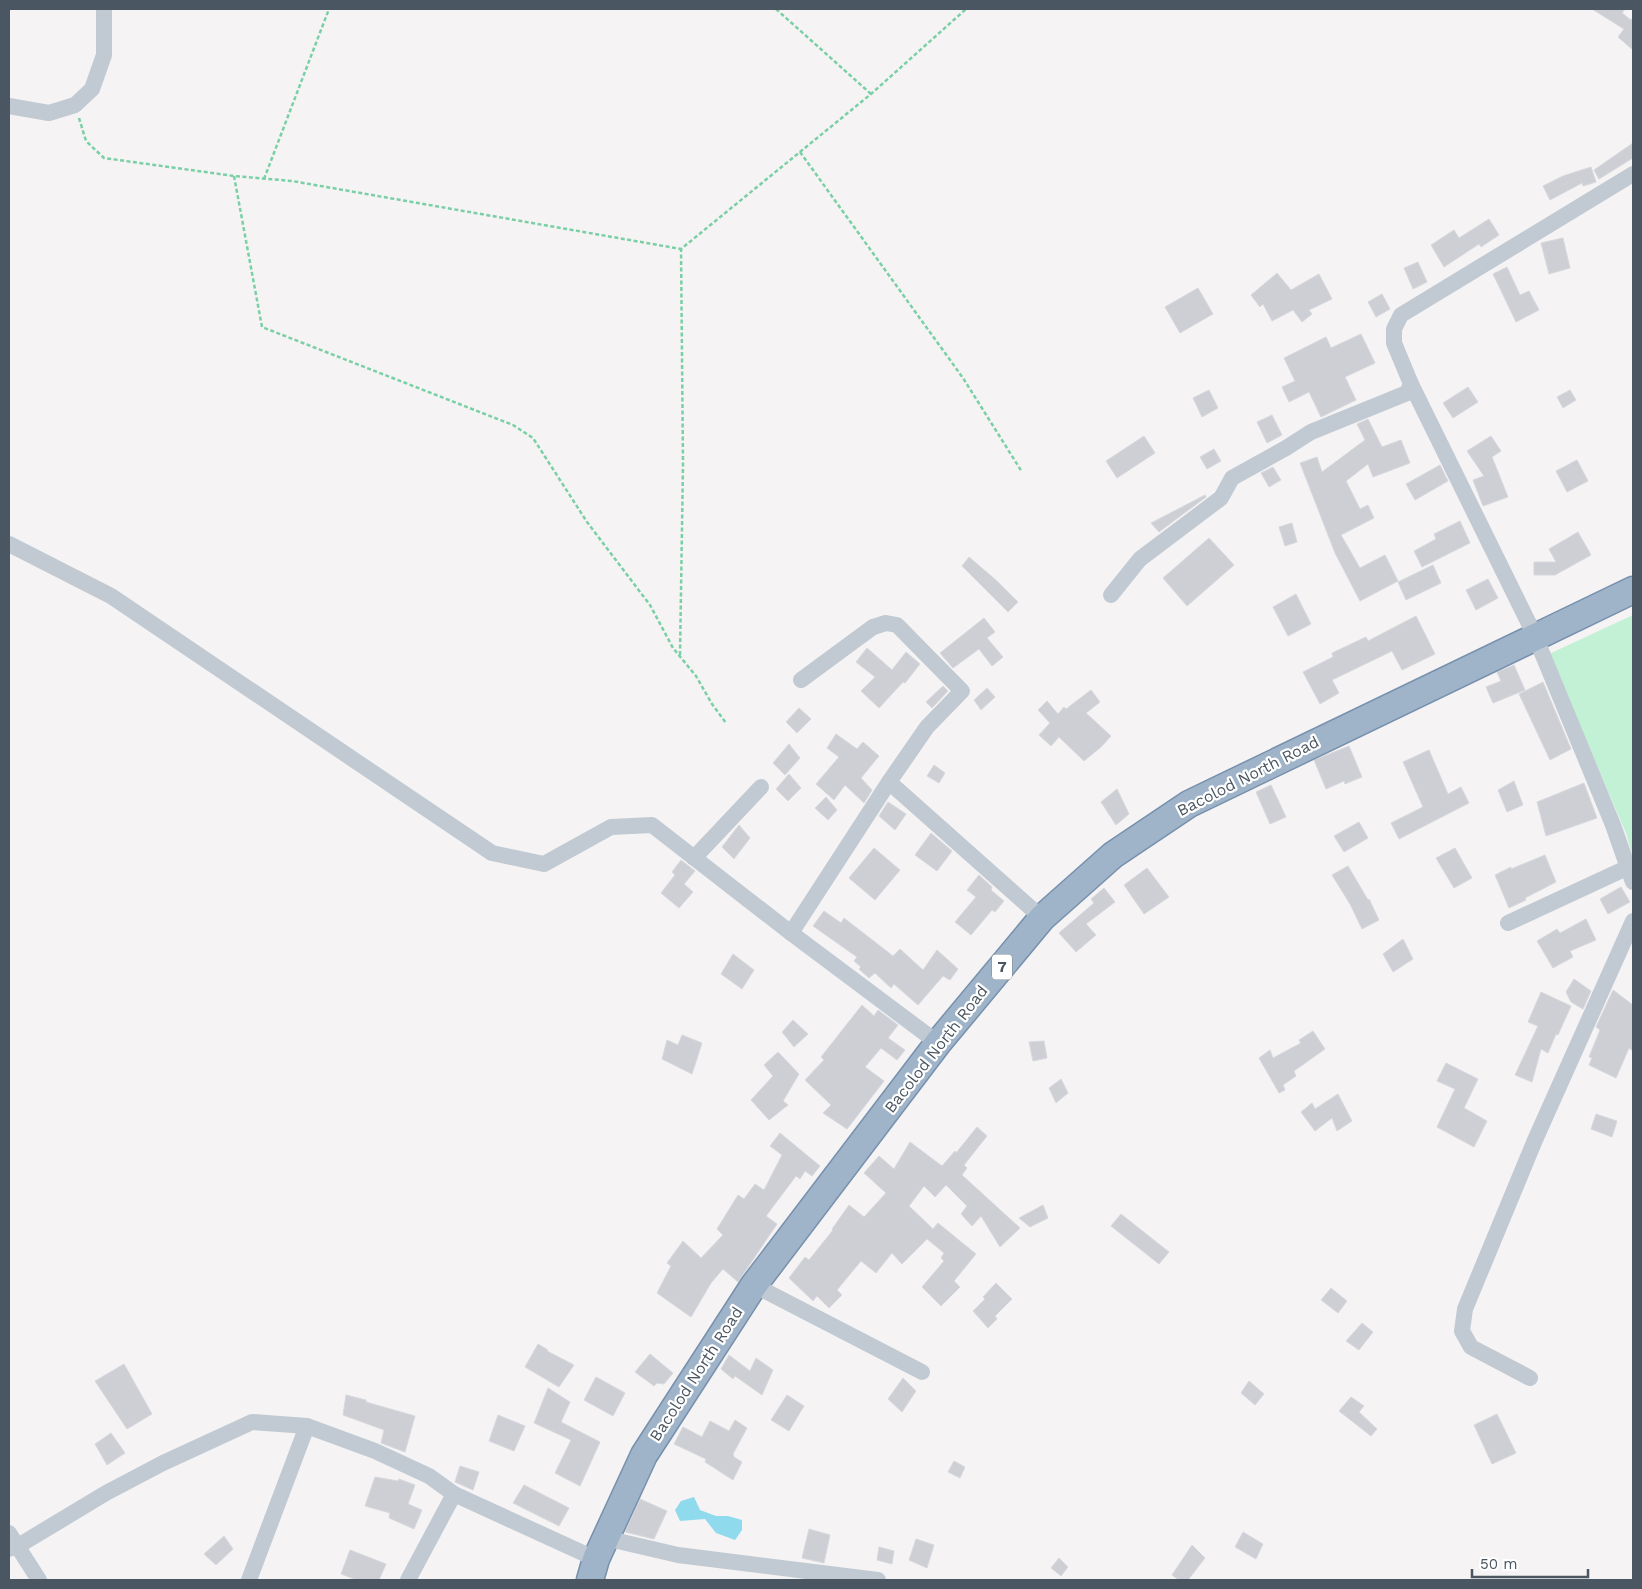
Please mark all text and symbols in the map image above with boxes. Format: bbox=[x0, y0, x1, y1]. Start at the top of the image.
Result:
street label: Bacolod North Road bbox=[1174, 732, 1322, 820]
road number: 7 bbox=[992, 954, 1012, 980]
street label: Bacolod North Road bbox=[880, 982, 992, 1116]
street label: Bacolod North Road bbox=[645, 1303, 747, 1445]
scale bar bbox=[1472, 1546, 1588, 1578]
text: 50 m bbox=[1480, 1555, 1517, 1573]

